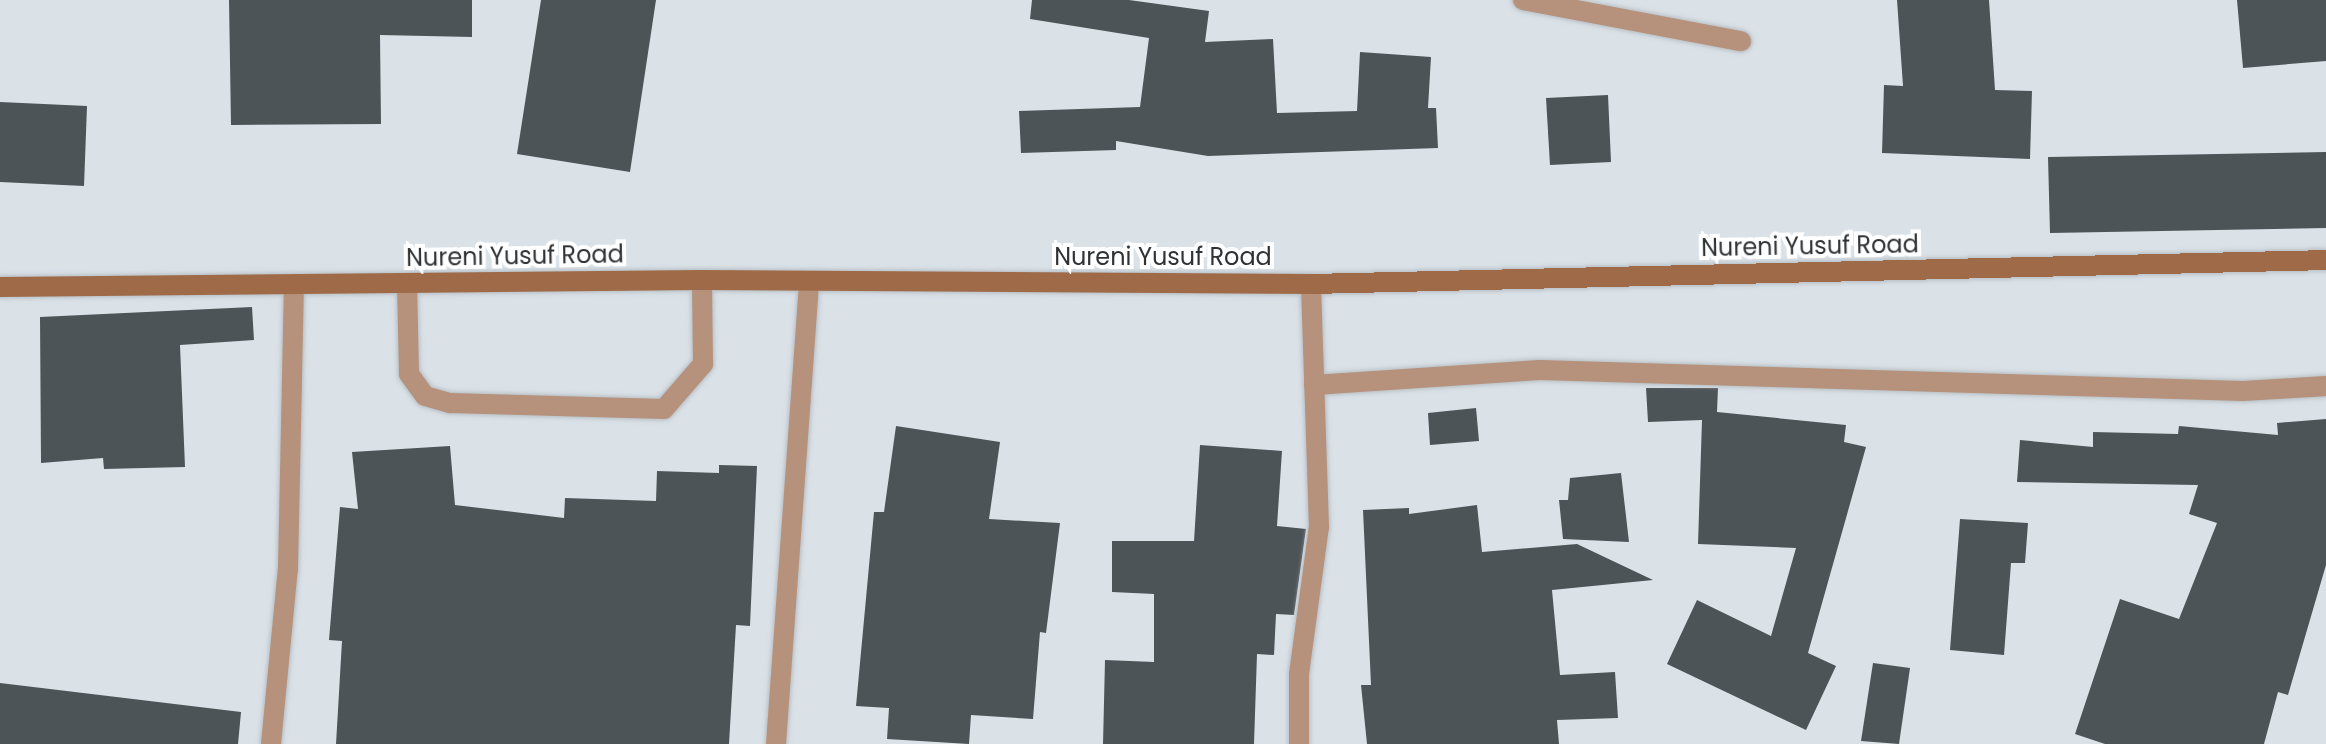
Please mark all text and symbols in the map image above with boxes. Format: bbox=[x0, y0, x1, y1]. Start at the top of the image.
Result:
street label: Nureni Yusuf Road bbox=[1701, 230, 1919, 262]
street label: Nureni Yusuf Road bbox=[406, 240, 624, 272]
street label: Nureni Yusuf Road bbox=[1054, 243, 1272, 271]

